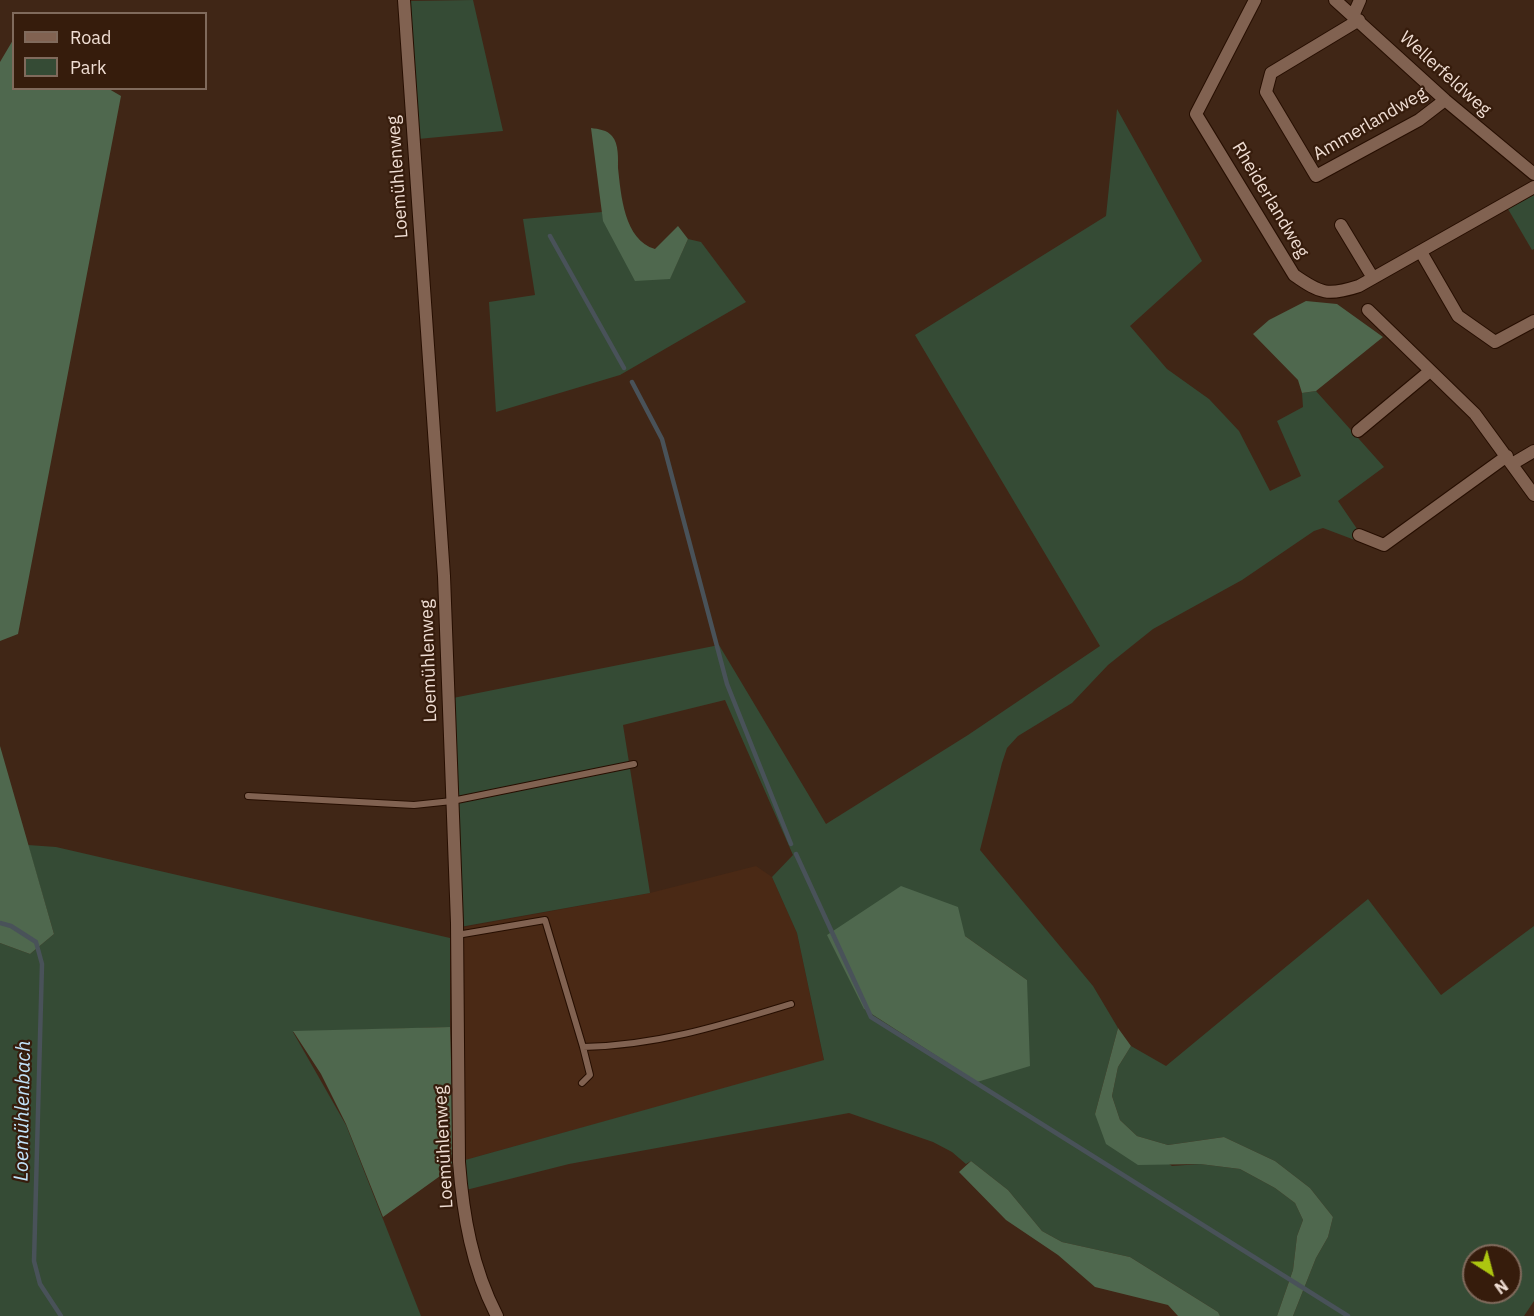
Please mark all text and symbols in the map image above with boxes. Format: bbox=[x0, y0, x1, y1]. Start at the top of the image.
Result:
legend bbox=[12, 12, 207, 90]
text: Road bbox=[70, 26, 111, 49]
street label: Wellerfeldweg bbox=[1395, 27, 1495, 121]
text: Park bbox=[70, 56, 106, 79]
street label: Ammerlandweg bbox=[1309, 83, 1431, 165]
street label: Loemühlenweg bbox=[383, 115, 413, 239]
street label: Rheiderlandweg bbox=[1227, 138, 1313, 262]
street label: Loemühlenweg bbox=[416, 599, 442, 723]
water label: Loemühlenbach bbox=[10, 1040, 36, 1182]
street label: Loemühlenweg bbox=[430, 1085, 458, 1209]
north arrow bbox=[1462, 1244, 1522, 1304]
text: N bbox=[1491, 1275, 1512, 1298]

